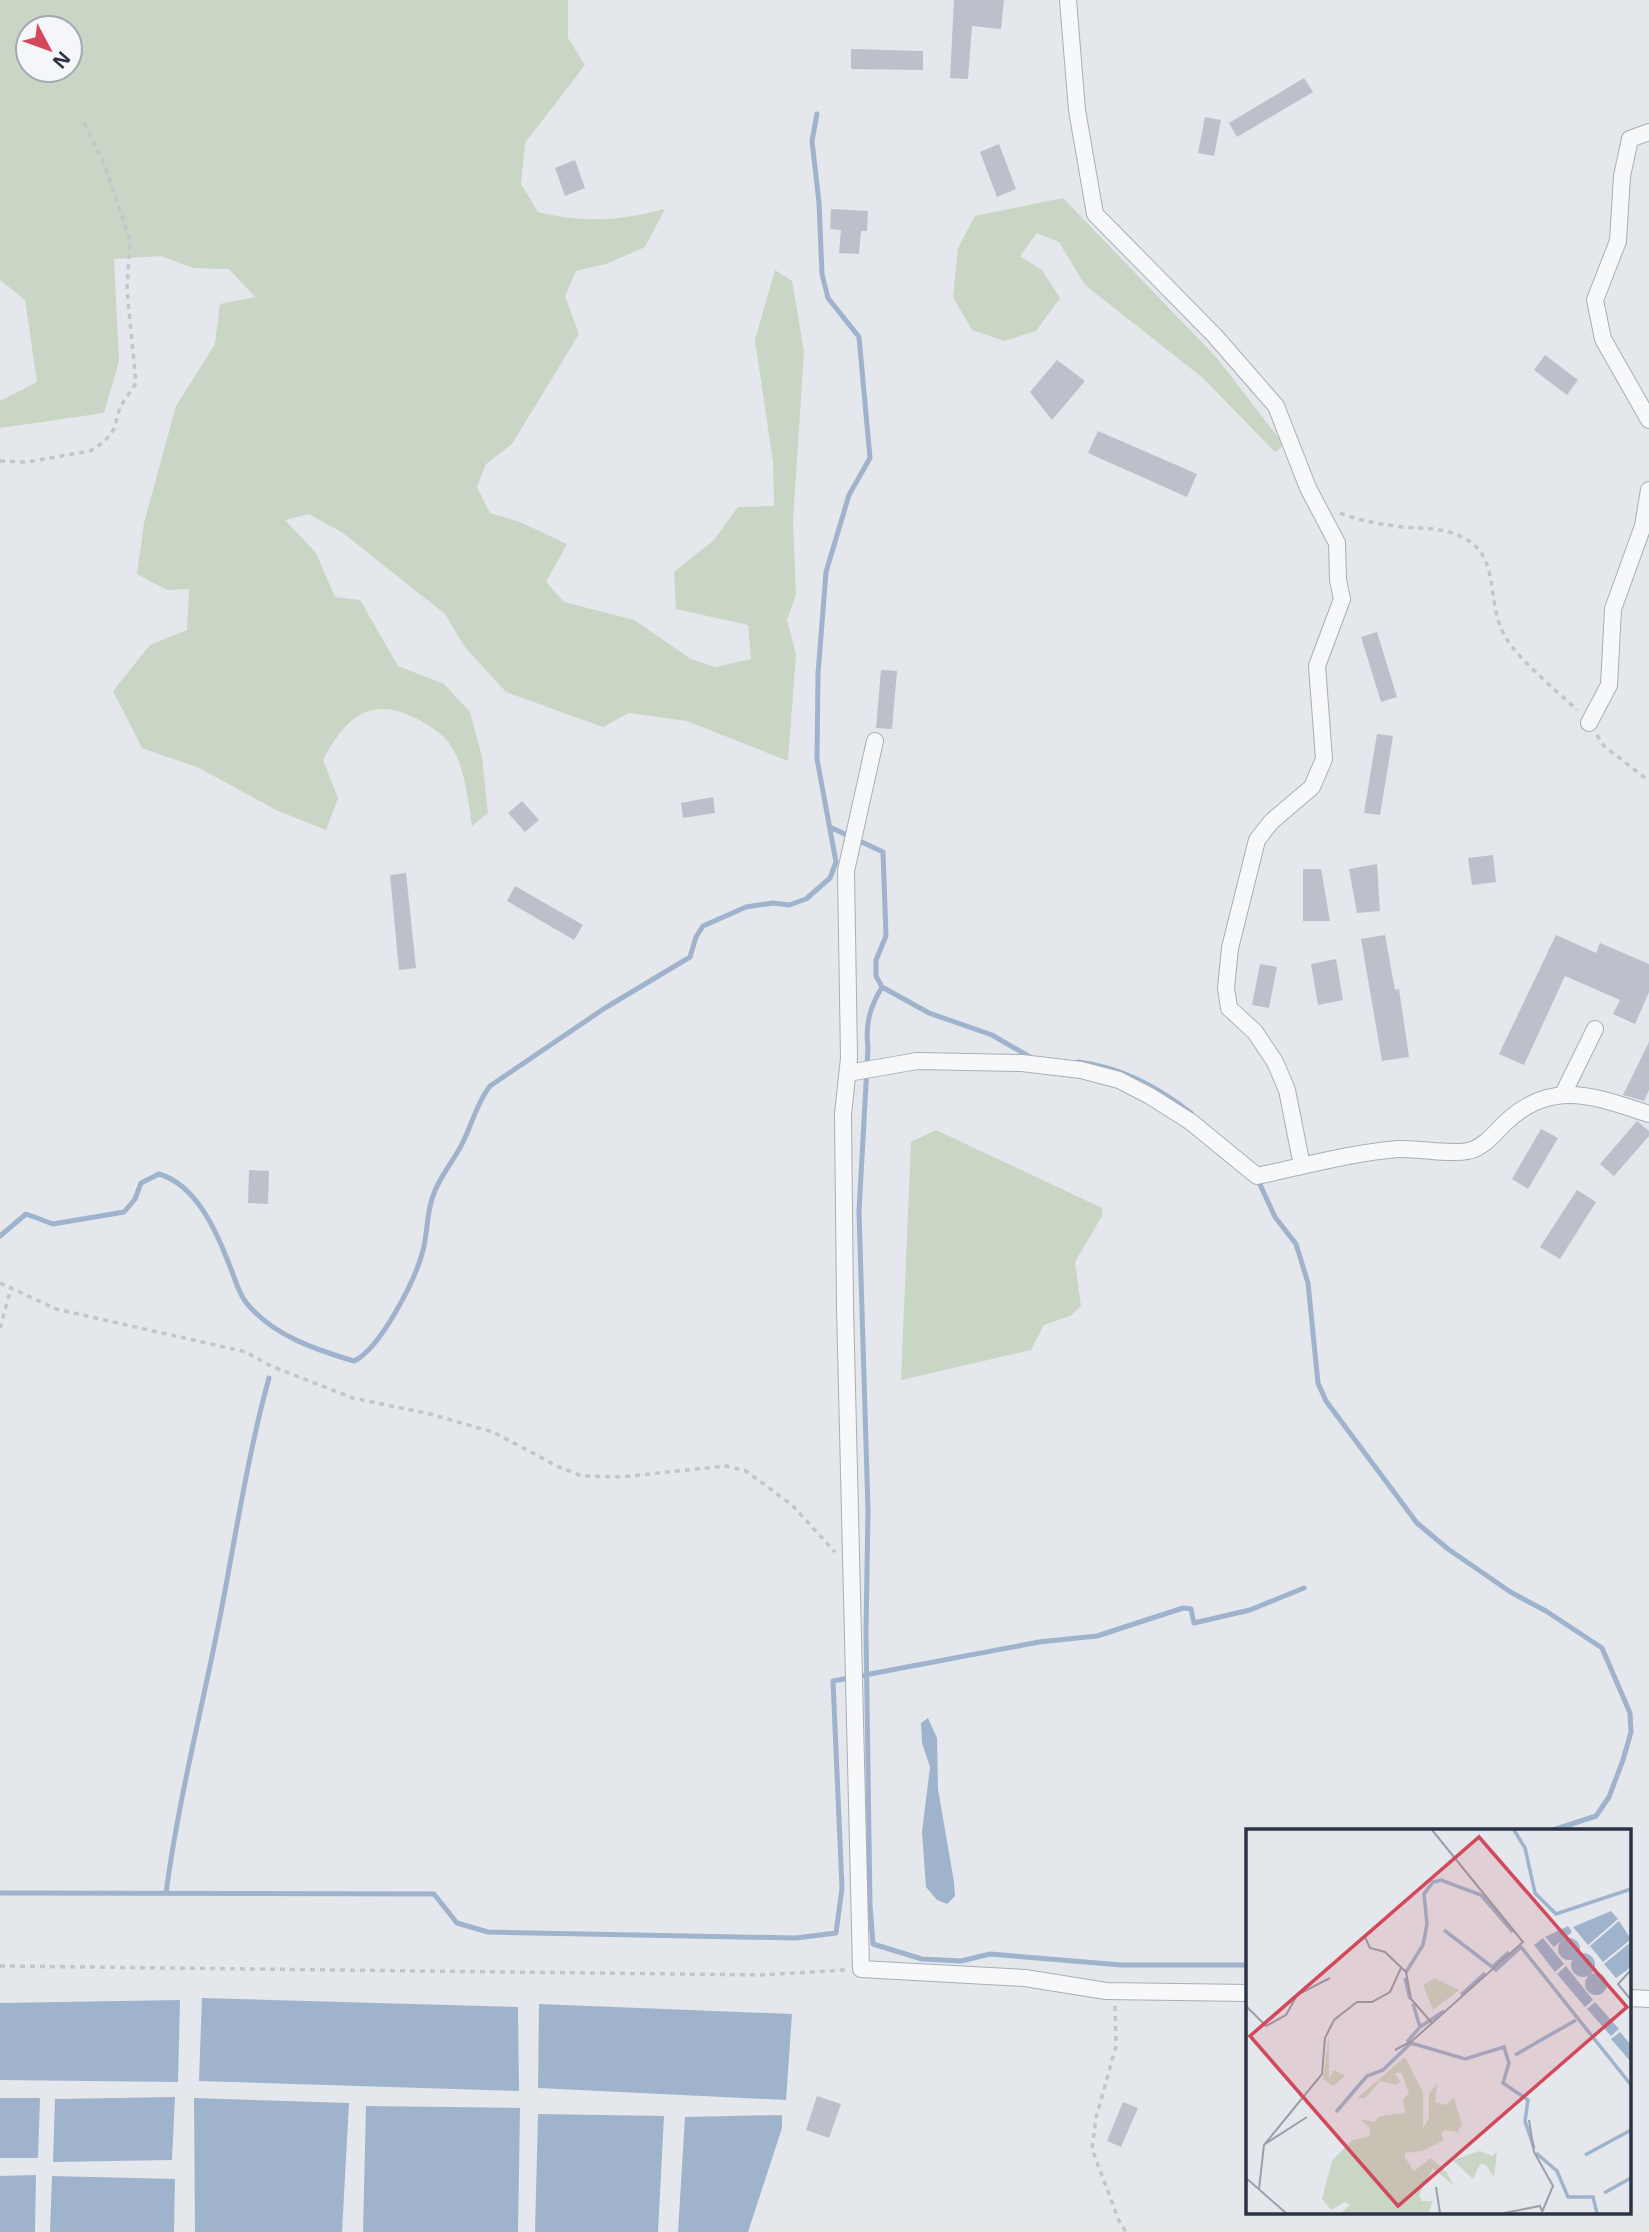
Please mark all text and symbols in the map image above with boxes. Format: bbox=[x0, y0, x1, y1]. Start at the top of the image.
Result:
north arrow bbox=[14, 14, 84, 84]
text: N bbox=[47, 46, 77, 75]
inset map bbox=[1246, 1829, 1632, 2214]

